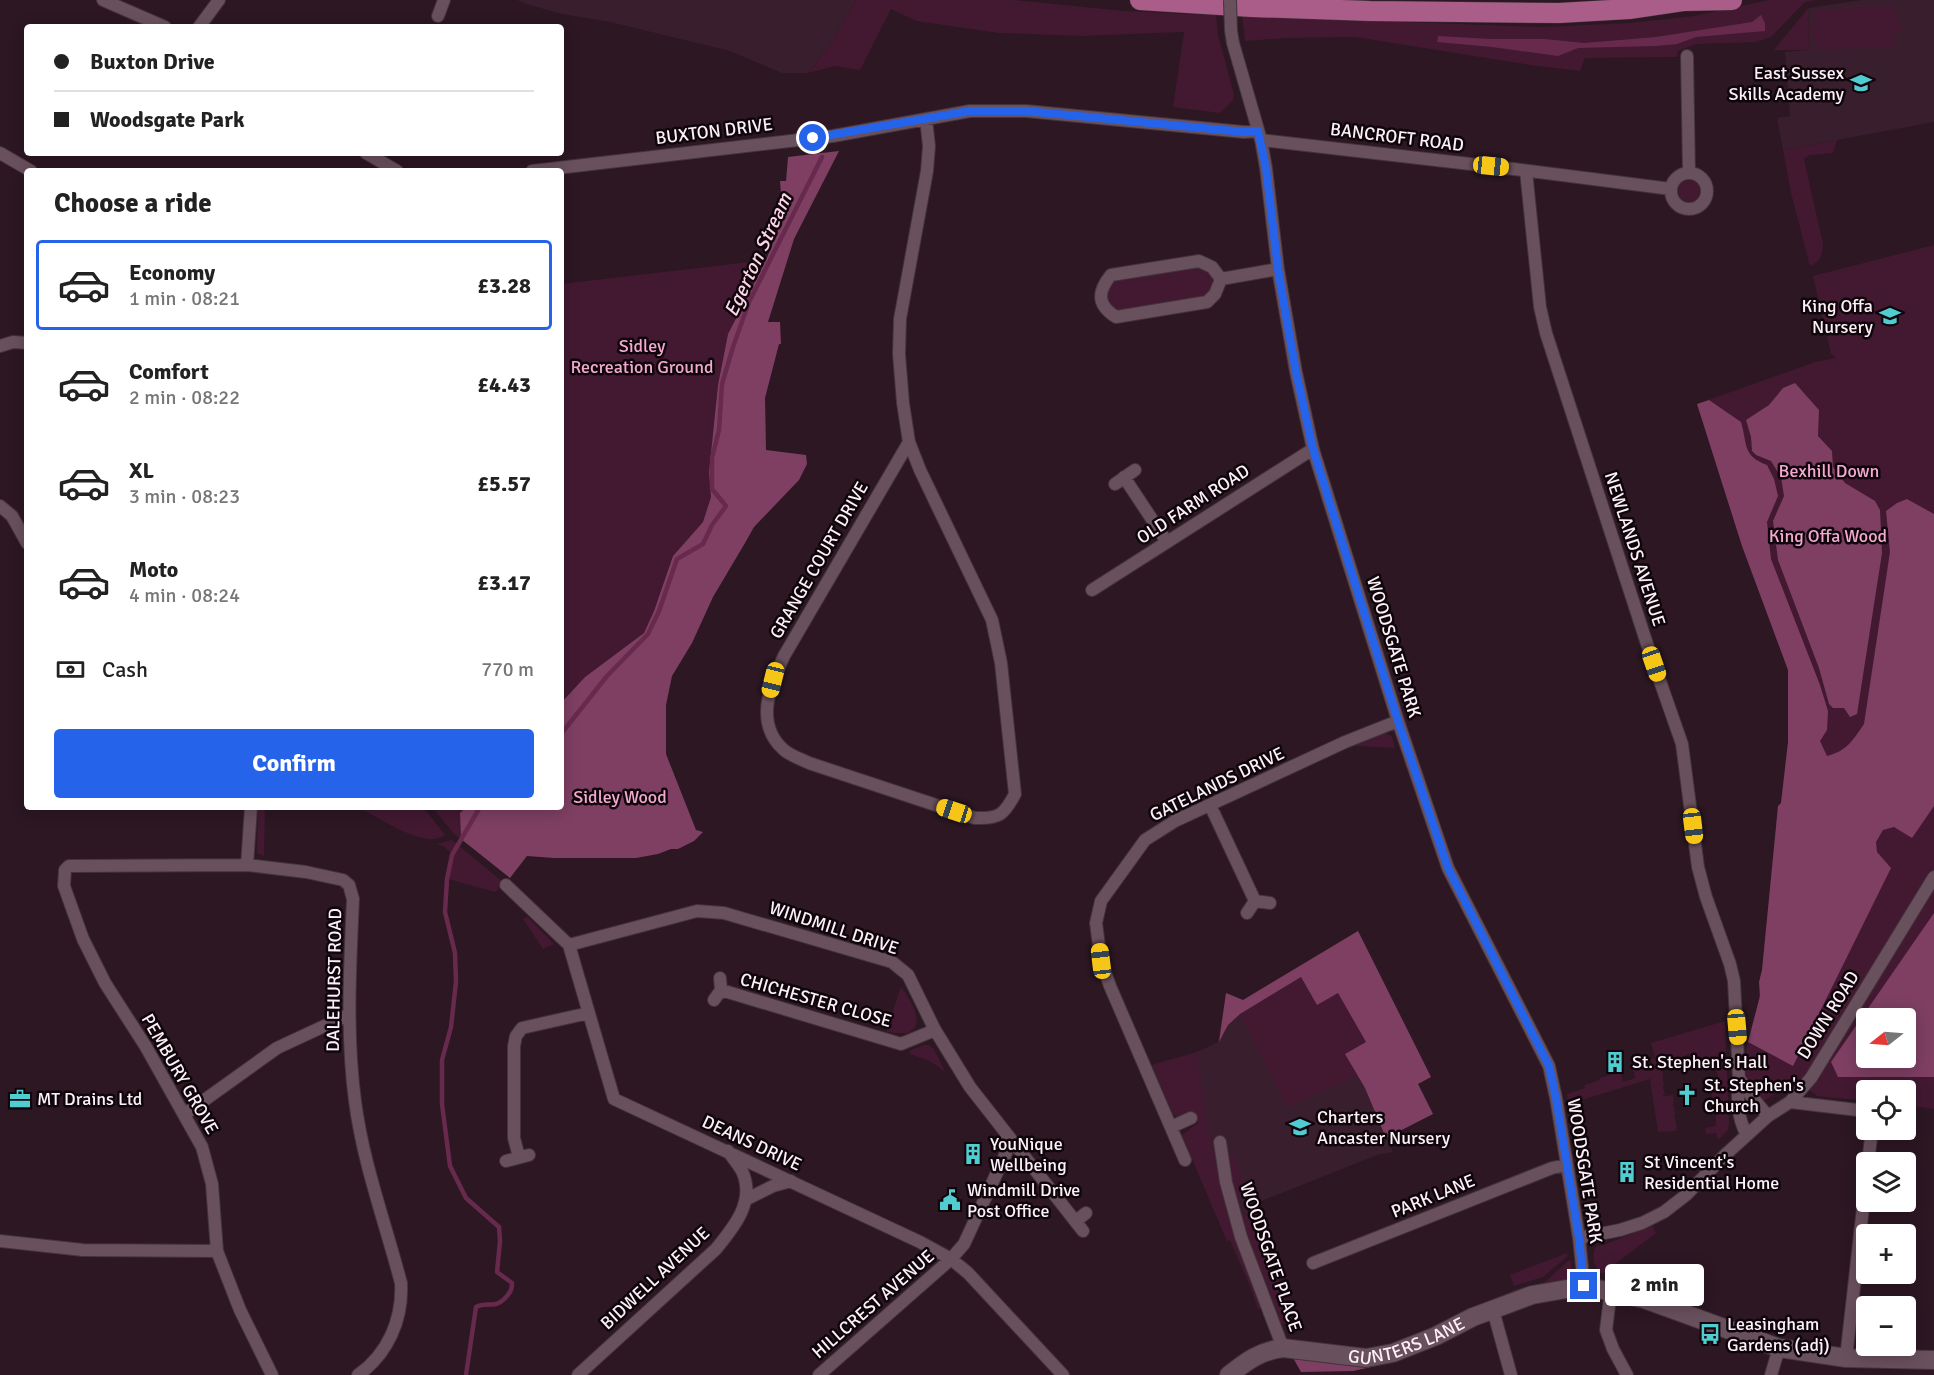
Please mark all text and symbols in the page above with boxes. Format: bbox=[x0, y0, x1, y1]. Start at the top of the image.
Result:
text: Buxton Drive bbox=[90, 48, 215, 75]
place label: East Sussex Skills Academy bbox=[1729, 62, 1845, 105]
school or university icon: East Sussex Skills Academy bbox=[1849, 71, 1873, 95]
text: Woodsgate Park bbox=[90, 106, 244, 133]
street label: BUXTON DRIVE bbox=[654, 113, 774, 149]
street label: BANCROFT ROAD bbox=[1329, 118, 1465, 156]
route start bbox=[799, 124, 826, 151]
car bbox=[1472, 155, 1510, 177]
text: Choose a ride bbox=[54, 187, 212, 220]
water label: Egerton Stream bbox=[719, 188, 798, 321]
icon: car bbox=[57, 258, 111, 312]
text: Economy bbox=[129, 259, 215, 286]
text: £3.28 bbox=[477, 272, 531, 299]
text: 1 min · 08:21 bbox=[129, 286, 240, 311]
place label: King Offa Nursery bbox=[1802, 295, 1874, 338]
school or university icon: King Offa Nursery bbox=[1878, 304, 1902, 328]
park label: Sidley Recreation Ground bbox=[570, 335, 714, 378]
icon: car bbox=[57, 357, 111, 411]
text: Comfort bbox=[129, 358, 209, 385]
text: £4.43 bbox=[477, 371, 531, 398]
text: 2 min · 08:22 bbox=[129, 385, 240, 410]
icon: car bbox=[57, 456, 111, 510]
text: XL bbox=[129, 457, 154, 484]
street label: OLD FARM ROAD bbox=[1132, 459, 1254, 549]
park label: Bexhill Down bbox=[1779, 460, 1879, 482]
street label: NEWLANDS AVENUE bbox=[1600, 469, 1670, 629]
text: £5.57 bbox=[477, 470, 531, 497]
street label: GRANGE COURT DRIVE bbox=[765, 478, 873, 642]
text: 3 min · 08:23 bbox=[129, 484, 240, 509]
park label: King Offa Wood bbox=[1769, 525, 1887, 547]
icon: car bbox=[57, 555, 111, 609]
text: Moto bbox=[129, 556, 178, 583]
text: £3.17 bbox=[477, 569, 531, 596]
street label: WOODSGATE PARK bbox=[1362, 574, 1426, 721]
text: 4 min · 08:24 bbox=[129, 583, 240, 608]
car bbox=[1640, 644, 1668, 684]
icon: cash bbox=[54, 653, 87, 686]
text: Cash bbox=[102, 656, 148, 683]
text: 770 m bbox=[481, 657, 534, 682]
car bbox=[760, 660, 786, 700]
button: Confirm bbox=[54, 729, 534, 798]
street label: GATELANDS DRIVE bbox=[1146, 742, 1288, 826]
park label: Sidley Wood bbox=[573, 786, 667, 808]
car bbox=[934, 797, 974, 825]
car bbox=[1682, 807, 1704, 845]
street label: WINDMILL DRIVE bbox=[766, 897, 902, 959]
street label: DALEHURST ROAD bbox=[322, 908, 346, 1052]
car bbox=[1090, 942, 1112, 980]
street label: DOWN ROAD bbox=[1792, 967, 1864, 1063]
street label: CHICHESTER CLOSE bbox=[738, 968, 894, 1032]
car bbox=[1726, 1008, 1748, 1046]
north arrow bbox=[1856, 1008, 1916, 1068]
map controls bbox=[1856, 1008, 1916, 1356]
street label: PEMBURY GROVE bbox=[137, 1010, 223, 1138]
building icon: St. Stephen's Hall bbox=[1603, 1050, 1627, 1074]
place label: St. Stephen's Hall bbox=[1632, 1051, 1767, 1073]
place label: St. Stephen's Church bbox=[1704, 1074, 1804, 1117]
button: locate bbox=[1856, 1080, 1916, 1140]
church icon: St. Stephen's Church bbox=[1675, 1083, 1699, 1107]
office icon: MT Drains Ltd bbox=[8, 1087, 32, 1111]
place label: MT Drains Ltd bbox=[37, 1088, 142, 1110]
street label: WOODSGATE PARK bbox=[1563, 1097, 1607, 1245]
place label: Charters Ancaster Nursery bbox=[1317, 1106, 1451, 1149]
street label: DEANS DRIVE bbox=[699, 1110, 805, 1176]
school or university icon: Charters Ancaster Nursery bbox=[1288, 1115, 1312, 1139]
place label: YouNique Wellbeing bbox=[990, 1133, 1067, 1176]
building icon: YouNique Wellbeing bbox=[961, 1142, 985, 1166]
place label: St Vincent's Residential Home bbox=[1644, 1151, 1779, 1194]
button: layers bbox=[1856, 1152, 1916, 1212]
building icon: St Vincent's Residential Home bbox=[1615, 1160, 1639, 1184]
street label: PARK LANE bbox=[1388, 1169, 1478, 1223]
place label: Windmill Drive Post Office bbox=[967, 1179, 1080, 1222]
street label: WOODSGATE PLACE bbox=[1235, 1180, 1307, 1334]
public building icon: Windmill Drive Post Office bbox=[938, 1188, 962, 1212]
street label: BIDWELL AVENUE bbox=[596, 1222, 714, 1334]
button: + bbox=[1856, 1224, 1916, 1284]
street label: HILLCREST AVENUE bbox=[807, 1245, 939, 1363]
callout: 2 min bbox=[1605, 1265, 1704, 1307]
route end bbox=[1570, 1272, 1597, 1299]
text: 2 min bbox=[1630, 1272, 1679, 1297]
button: − bbox=[1856, 1296, 1916, 1356]
street label: GUNTERS LANE bbox=[1347, 1312, 1468, 1370]
place label: Leasingham Gardens (adj) bbox=[1727, 1313, 1830, 1356]
bus stop icon: Leasingham Gardens (adj) bbox=[1698, 1322, 1722, 1346]

